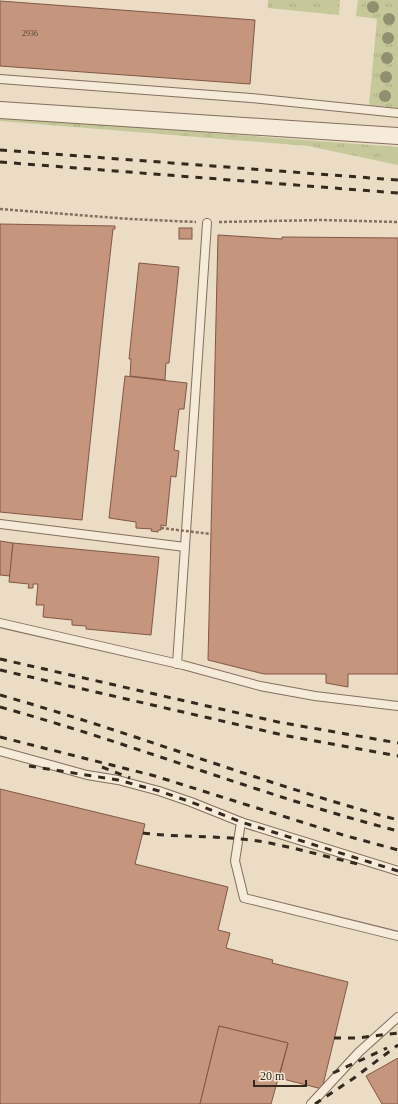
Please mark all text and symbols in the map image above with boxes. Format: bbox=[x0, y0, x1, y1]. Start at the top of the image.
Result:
house number: 2936 bbox=[22, 29, 38, 38]
scale bar bbox=[254, 1062, 306, 1088]
text: 20 m bbox=[260, 1069, 285, 1083]

